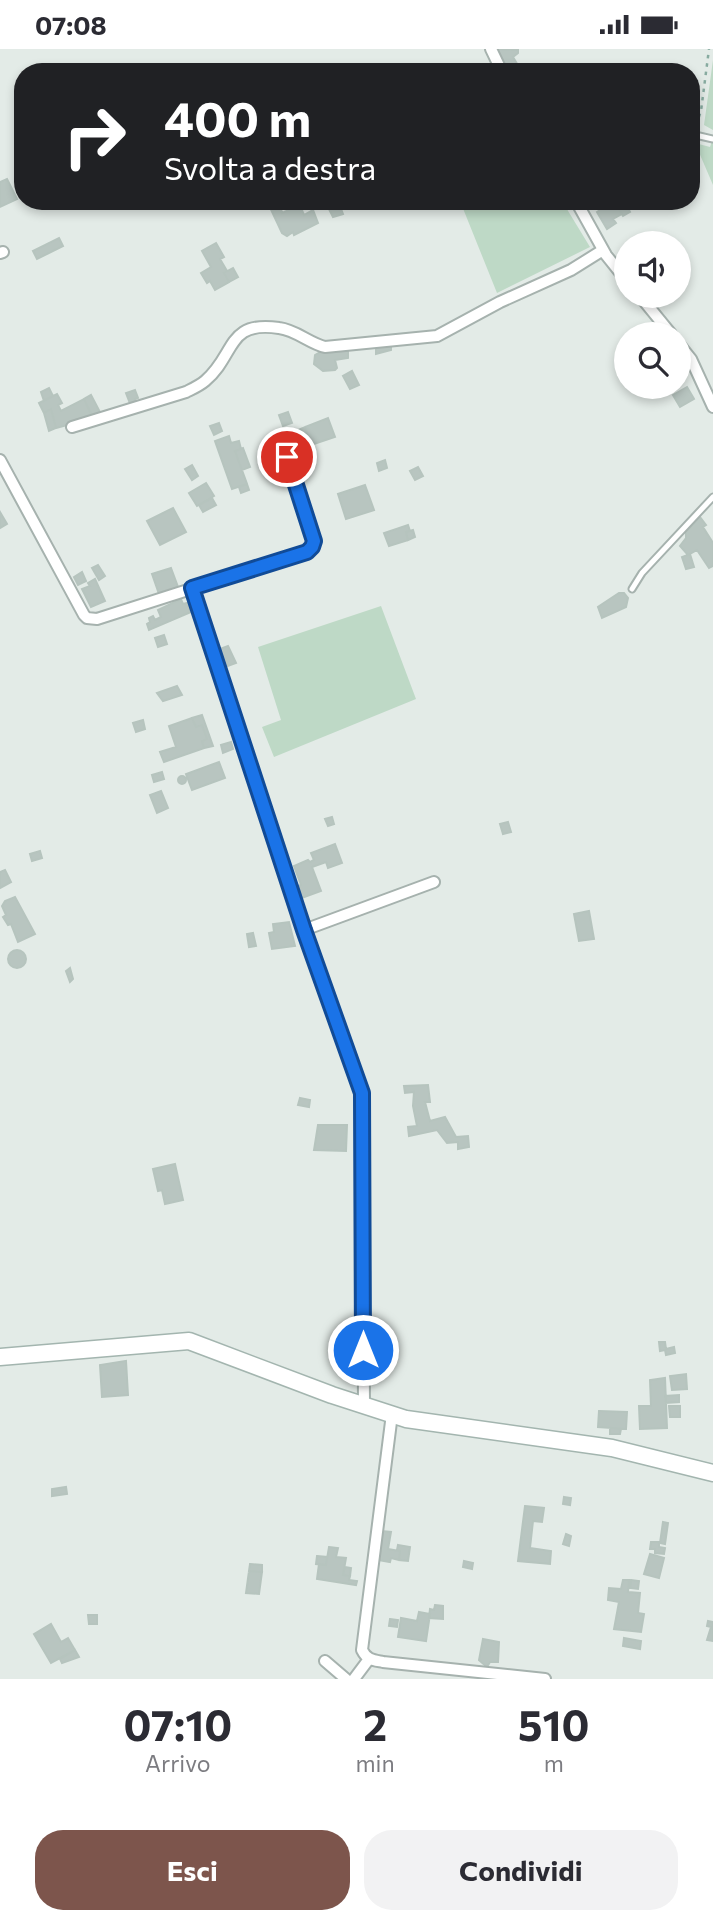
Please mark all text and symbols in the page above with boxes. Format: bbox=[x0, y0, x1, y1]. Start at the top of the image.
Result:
text: 07:08 bbox=[35, 9, 107, 40]
text: 400 m bbox=[164, 87, 311, 147]
icon: right bbox=[49, 91, 140, 182]
text: Svolta a destra bbox=[164, 147, 376, 187]
map controls bbox=[614, 231, 691, 399]
button: sound bbox=[614, 231, 691, 308]
button: search bbox=[614, 322, 691, 399]
pin bbox=[257, 427, 317, 487]
icon: arrive bbox=[268, 438, 306, 476]
position arrow bbox=[326, 1313, 400, 1387]
text: 07:10 bbox=[123, 1698, 232, 1750]
text: 2 bbox=[363, 1698, 387, 1750]
text: 510 bbox=[518, 1698, 590, 1750]
text: Arrivo bbox=[145, 1749, 210, 1777]
text: min bbox=[356, 1749, 395, 1777]
text: m bbox=[544, 1749, 564, 1777]
button: Esci bbox=[35, 1830, 350, 1910]
button: Condividi bbox=[364, 1830, 678, 1910]

